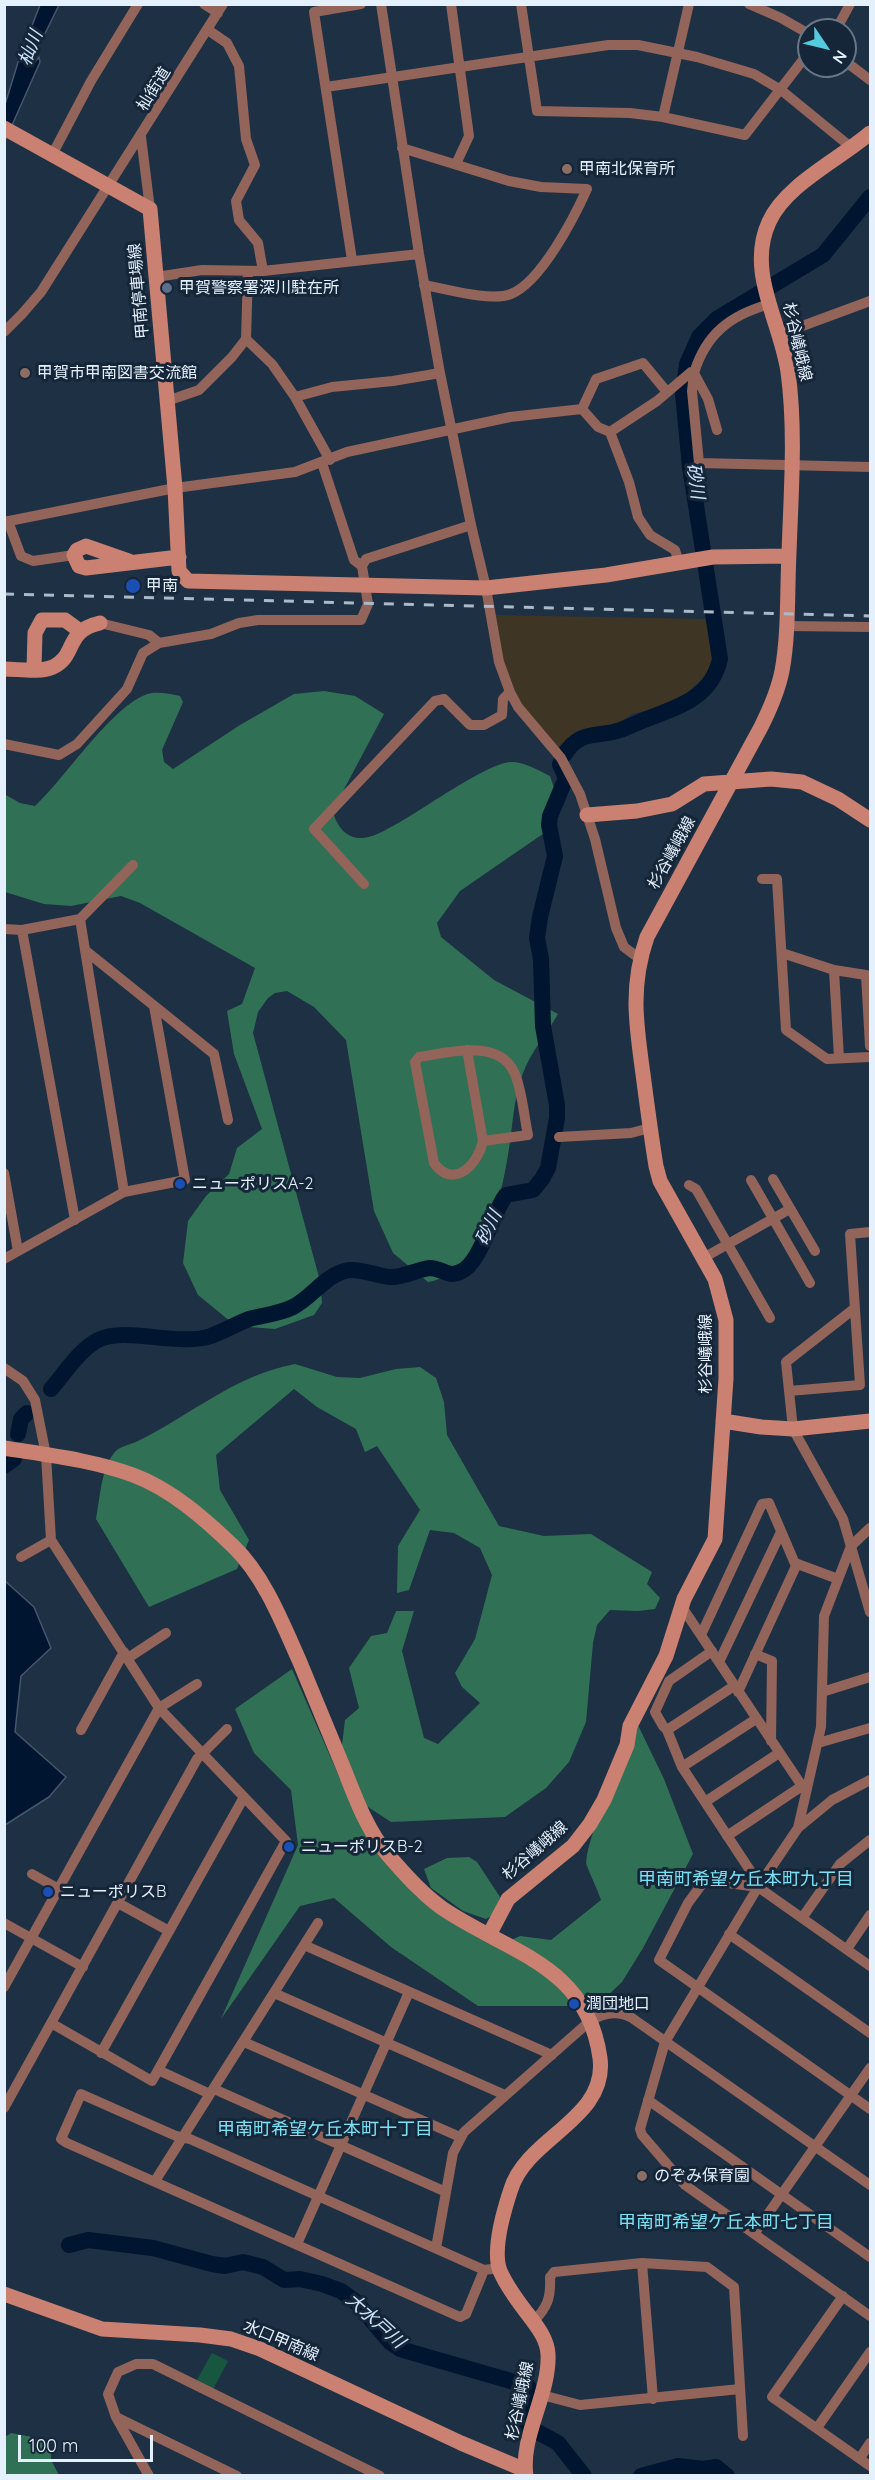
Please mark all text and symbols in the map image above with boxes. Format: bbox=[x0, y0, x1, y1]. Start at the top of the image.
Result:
north arrow bbox=[797, 18, 857, 78]
water label: 杣川 bbox=[14, 27, 48, 69]
text: N bbox=[829, 47, 852, 68]
street label: 杣街道 bbox=[133, 64, 175, 114]
place label: 甲南北保育所 bbox=[579, 159, 675, 179]
marker: 甲南北保育所 bbox=[560, 162, 574, 176]
street label: 甲南停車場線 bbox=[125, 242, 153, 340]
place label: 甲賀警察署深川駐在所 bbox=[179, 278, 339, 298]
marker: 甲賀警察署深川駐在所 bbox=[160, 281, 174, 295]
street label: 杉谷嶬峨線 bbox=[779, 301, 815, 383]
place label: 甲賀市甲南図書交流館 bbox=[37, 363, 197, 383]
marker: 甲賀市甲南図書交流館 bbox=[18, 366, 32, 380]
water label: 砂川 bbox=[682, 462, 708, 500]
place label: 甲南 bbox=[146, 576, 178, 596]
marker: 甲南 bbox=[124, 577, 142, 595]
street label: 杉谷嶬峨線 bbox=[644, 813, 700, 893]
place label: ニューポリスA-2 bbox=[192, 1174, 313, 1194]
marker: ニューポリスA-2 bbox=[173, 1177, 187, 1191]
water label: 砂川 bbox=[471, 1207, 507, 1249]
street label: 杉谷嶬峨線 bbox=[696, 1314, 716, 1394]
street label: 杉谷嶬峨線 bbox=[499, 1818, 571, 1884]
place label: ニューポリスB-2 bbox=[301, 1837, 423, 1857]
marker: ニューポリスB-2 bbox=[282, 1840, 296, 1854]
district label: 甲南町希望ケ丘本町九丁目 bbox=[638, 1869, 854, 1891]
place label: ニューポリスB bbox=[60, 1882, 166, 1902]
marker: ニューポリスB bbox=[41, 1885, 55, 1899]
place label: 潤団地口 bbox=[586, 1994, 650, 2014]
marker: 潤団地口 bbox=[567, 1997, 581, 2011]
district label: 甲南町希望ケ丘本町十丁目 bbox=[217, 2119, 433, 2141]
place label: のぞみ保育園 bbox=[654, 2166, 750, 2186]
marker: のぞみ保育園 bbox=[635, 2169, 649, 2183]
district label: 甲南町希望ケ丘本町七丁目 bbox=[618, 2212, 834, 2234]
water label: 大水戸川 bbox=[341, 2289, 409, 2353]
street label: 水口甲南線 bbox=[240, 2317, 322, 2365]
street label: 杉谷嶬峨線 bbox=[502, 2360, 538, 2442]
scale bar bbox=[21, 2423, 156, 2461]
text: 100 m bbox=[29, 2434, 78, 2457]

